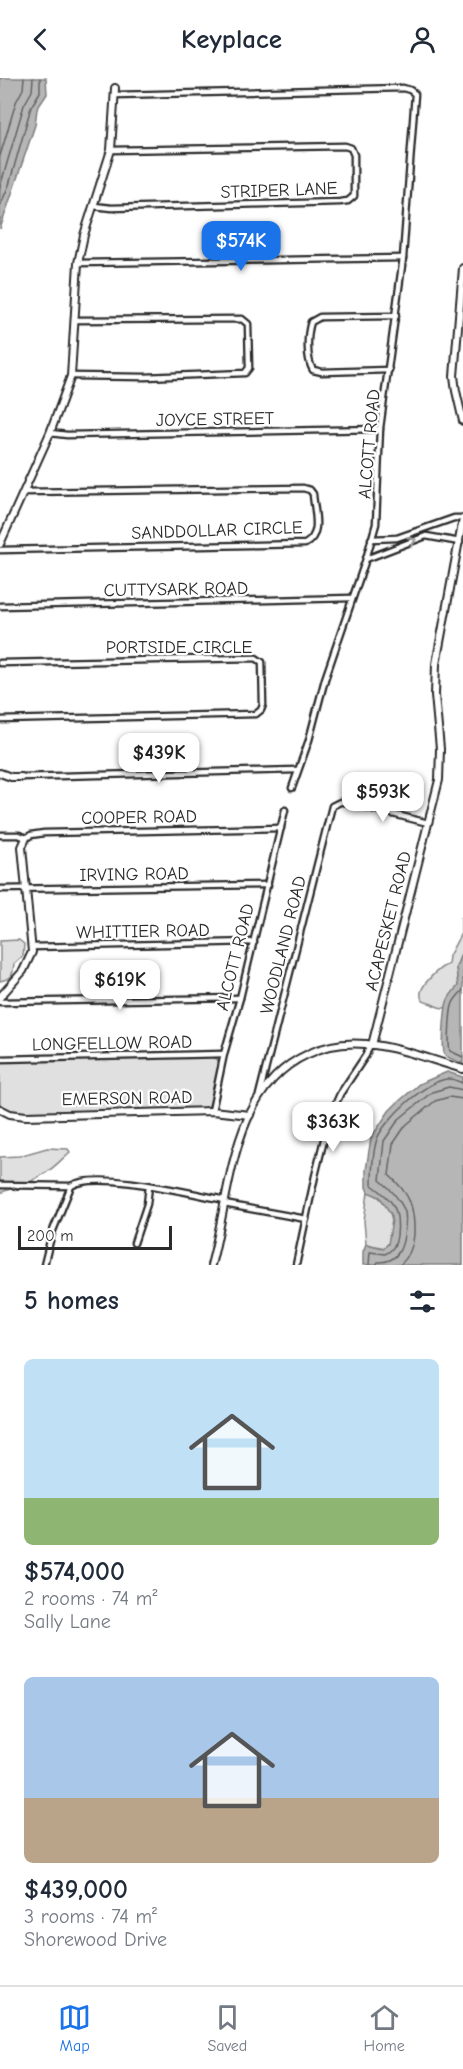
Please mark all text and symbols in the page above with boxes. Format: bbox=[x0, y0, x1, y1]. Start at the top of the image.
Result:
icon: back bbox=[24, 23, 57, 56]
icon: person bbox=[406, 23, 439, 56]
text: Keyplace bbox=[181, 24, 282, 55]
street label: STRIPER LANE bbox=[220, 178, 338, 203]
pin: $574K bbox=[199, 221, 283, 272]
text: $574K bbox=[216, 229, 266, 252]
street label: ALCOTT ROAD bbox=[354, 388, 385, 500]
street label: JOYCE STREET bbox=[156, 408, 275, 431]
street label: SANDDOLLAR CIRCLE bbox=[131, 517, 303, 544]
one-way arrow bbox=[406, 536, 417, 548]
street label: CUTTYSARK ROAD bbox=[104, 578, 248, 601]
street label: PORTSIDE CIRCLE bbox=[106, 637, 252, 658]
pin: $439K bbox=[117, 733, 201, 784]
text: $439K bbox=[133, 741, 186, 764]
pin: $593K bbox=[341, 772, 425, 823]
text: $593K bbox=[356, 780, 410, 803]
street label: COOPER ROAD bbox=[81, 806, 197, 829]
street label: ACAPESKET ROAD bbox=[361, 849, 416, 993]
street label: IRVING ROAD bbox=[79, 863, 189, 886]
street label: WOODLAND ROAD bbox=[256, 874, 311, 1017]
street label: ALCOTT ROAD bbox=[212, 901, 259, 1013]
street label: WHITTIER ROAD bbox=[76, 920, 210, 943]
pin: $619K bbox=[78, 960, 162, 1011]
text: $619K bbox=[94, 968, 146, 991]
street label: LONGFELLOW ROAD bbox=[32, 1032, 192, 1055]
street label: EMERSON ROAD bbox=[61, 1087, 193, 1110]
pin: $363K bbox=[291, 1102, 375, 1153]
text: $363K bbox=[306, 1110, 360, 1133]
scale bar bbox=[18, 1223, 172, 1250]
text: 200 m bbox=[27, 1227, 73, 1245]
icon: filters bbox=[406, 1285, 439, 1318]
text: 5 homes bbox=[24, 1286, 119, 1316]
icon: home bbox=[178, 1398, 286, 1506]
text: $574,000 bbox=[24, 1557, 125, 1587]
text: 2 rooms · 74 m² bbox=[24, 1587, 157, 1610]
text: Sally Lane bbox=[24, 1610, 111, 1633]
icon: home bbox=[178, 1716, 286, 1824]
text: $439,000 bbox=[24, 1875, 128, 1905]
text: 3 rooms · 74 m² bbox=[24, 1905, 157, 1928]
text: Shorewood Drive bbox=[24, 1928, 167, 1951]
tab: Map bbox=[58, 2001, 91, 2055]
tab: Saved bbox=[207, 2001, 247, 2055]
tab: Home bbox=[364, 2001, 405, 2055]

